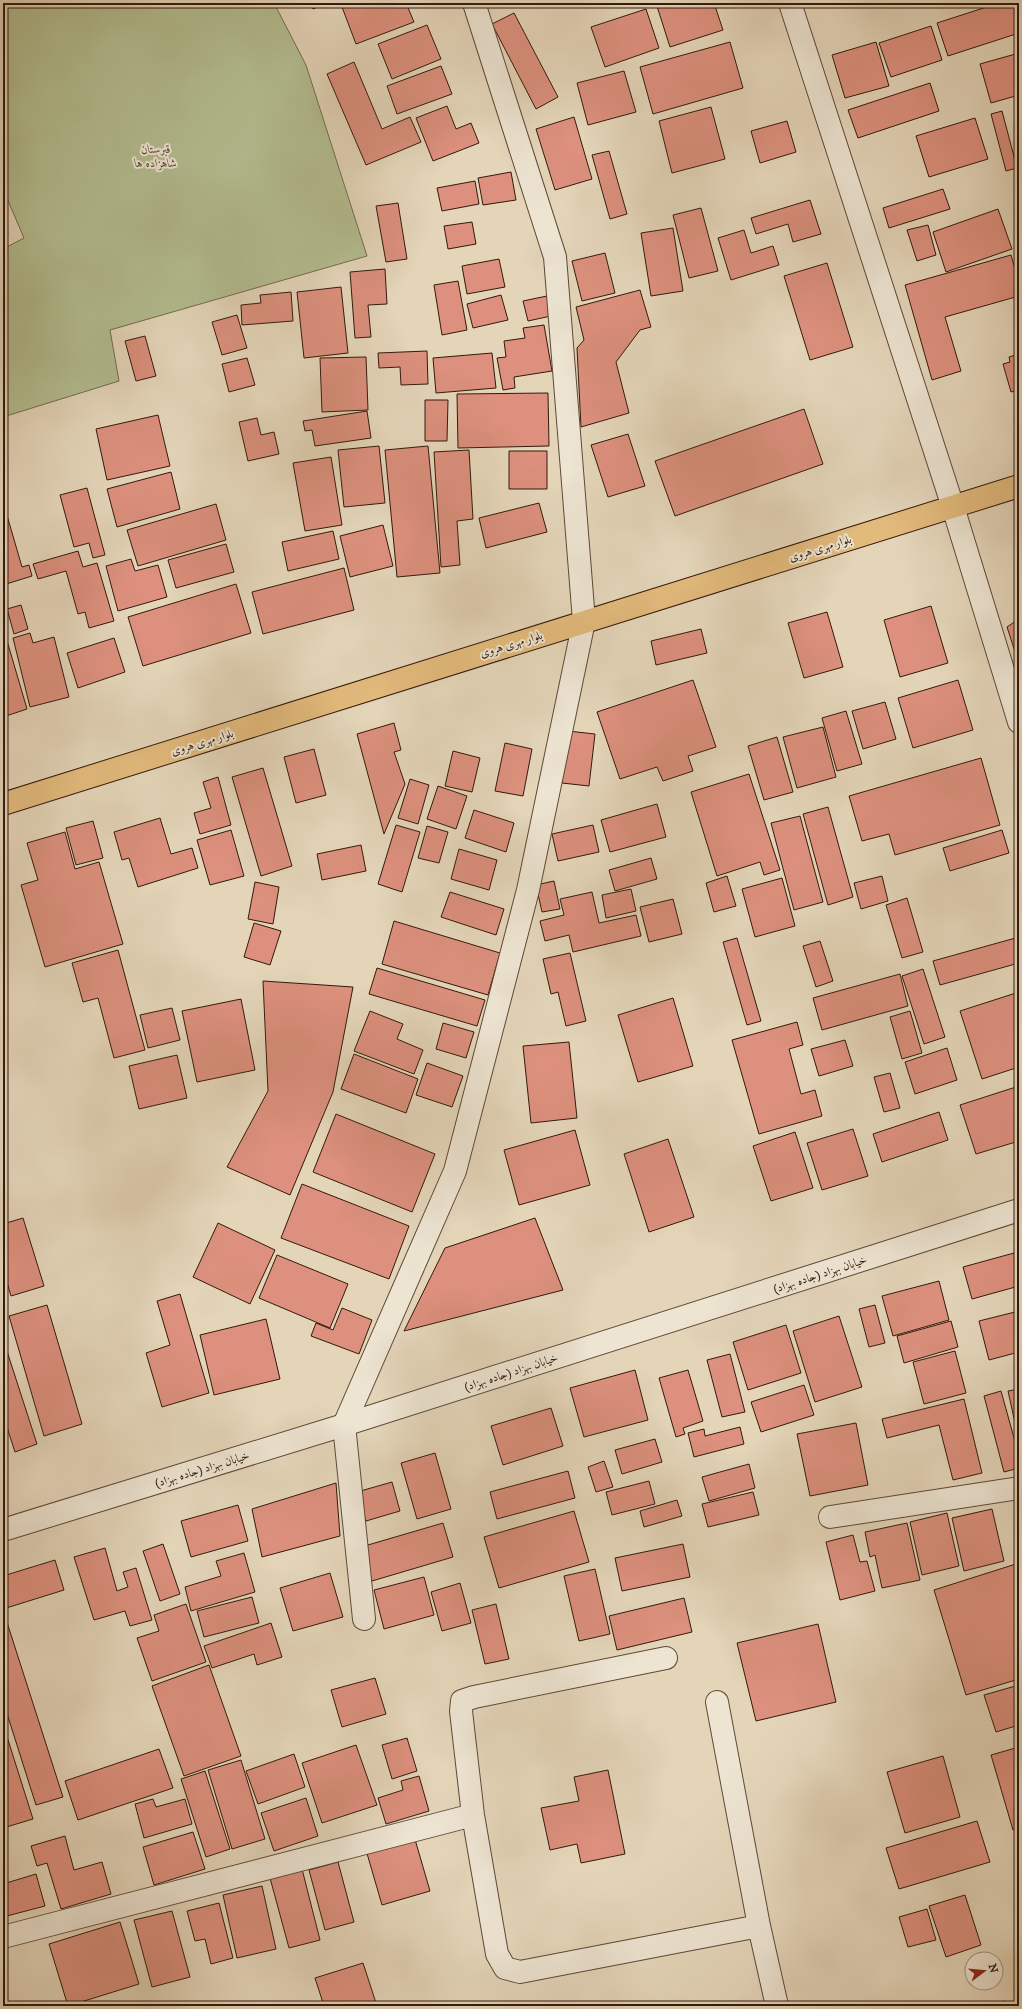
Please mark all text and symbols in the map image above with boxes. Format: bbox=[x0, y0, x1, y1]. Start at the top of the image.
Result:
park label: قبرستان شاهزاده ها bbox=[134, 142, 177, 171]
street label: بلوار مهری هروی bbox=[787, 532, 853, 565]
street label: بلوار مهری هروی bbox=[478, 628, 544, 661]
street label: بلوار مهری هروی bbox=[169, 726, 235, 759]
street label: خیابان بهزاد (جاده بهزاد) bbox=[771, 1252, 869, 1297]
street label: خیابان بهزاد (جاده بهزاد) bbox=[462, 1350, 560, 1395]
street label: خیابان بهزاد (جاده بهزاد) bbox=[153, 1448, 251, 1491]
north arrow bbox=[964, 1951, 1004, 1991]
text: N bbox=[985, 1962, 1001, 1975]

